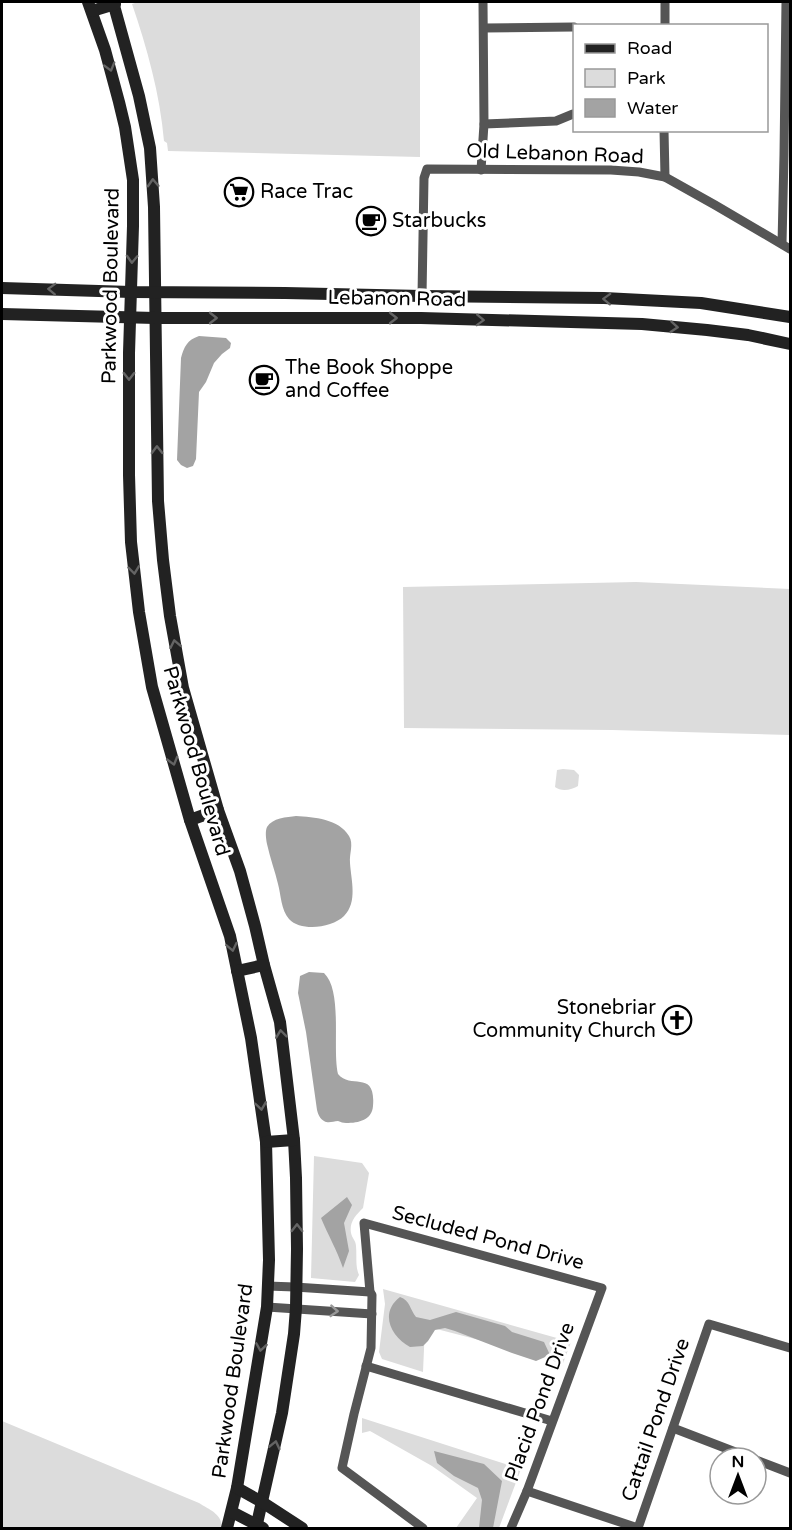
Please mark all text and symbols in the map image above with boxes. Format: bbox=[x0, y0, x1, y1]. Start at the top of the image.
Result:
legend bbox=[573, 24, 768, 132]
text: Road bbox=[627, 37, 672, 59]
one-way arrow bbox=[103, 61, 115, 72]
text: Park bbox=[627, 67, 666, 89]
text: Water bbox=[627, 97, 678, 119]
street label: Old Lebanon Road bbox=[466, 139, 644, 169]
supermarket icon: Race Trac bbox=[223, 176, 255, 208]
one-way arrow bbox=[146, 178, 159, 187]
place label: Race Trac bbox=[260, 180, 353, 204]
street label: Parkwood Boulevard bbox=[97, 188, 125, 384]
cafe icon: Starbucks bbox=[355, 205, 387, 237]
place label: Starbucks bbox=[392, 209, 486, 233]
one-way arrow bbox=[126, 255, 139, 264]
one-way arrow bbox=[47, 283, 56, 296]
street label: Lebanon Road bbox=[327, 286, 467, 312]
one-way arrow bbox=[603, 292, 612, 305]
one-way arrow bbox=[209, 312, 218, 324]
one-way arrow bbox=[389, 312, 398, 324]
one-way arrow bbox=[475, 313, 484, 326]
one-way arrow bbox=[670, 320, 679, 333]
place label: The Book Shoppe and Coffee bbox=[285, 356, 453, 403]
cafe icon: The Book Shoppe and Coffee bbox=[248, 364, 280, 396]
one-way arrow bbox=[123, 371, 135, 380]
one-way arrow bbox=[150, 445, 163, 454]
one-way arrow bbox=[128, 566, 140, 575]
one-way arrow bbox=[169, 639, 182, 649]
street label: Parkwood Boulevard bbox=[157, 663, 235, 859]
one-way arrow bbox=[166, 755, 178, 766]
one-way arrow bbox=[225, 942, 238, 952]
place label: Stonebriar Community Church bbox=[472, 996, 656, 1043]
church icon: Stonebriar Community Church bbox=[661, 1004, 693, 1036]
one-way arrow bbox=[276, 1030, 288, 1039]
one-way arrow bbox=[255, 1101, 267, 1111]
street label: Secluded Pond Drive bbox=[389, 1201, 587, 1275]
one-way arrow bbox=[290, 1224, 303, 1233]
street label: Parkwood Boulevard bbox=[207, 1282, 259, 1480]
one-way arrow bbox=[329, 1304, 338, 1317]
street label: Placid Pond Drive bbox=[500, 1319, 580, 1485]
street label: Cattail Pond Drive bbox=[617, 1335, 695, 1505]
one-way arrow bbox=[255, 1343, 267, 1352]
one-way arrow bbox=[268, 1440, 281, 1450]
north arrow bbox=[708, 1446, 768, 1506]
text: N bbox=[732, 1452, 744, 1472]

